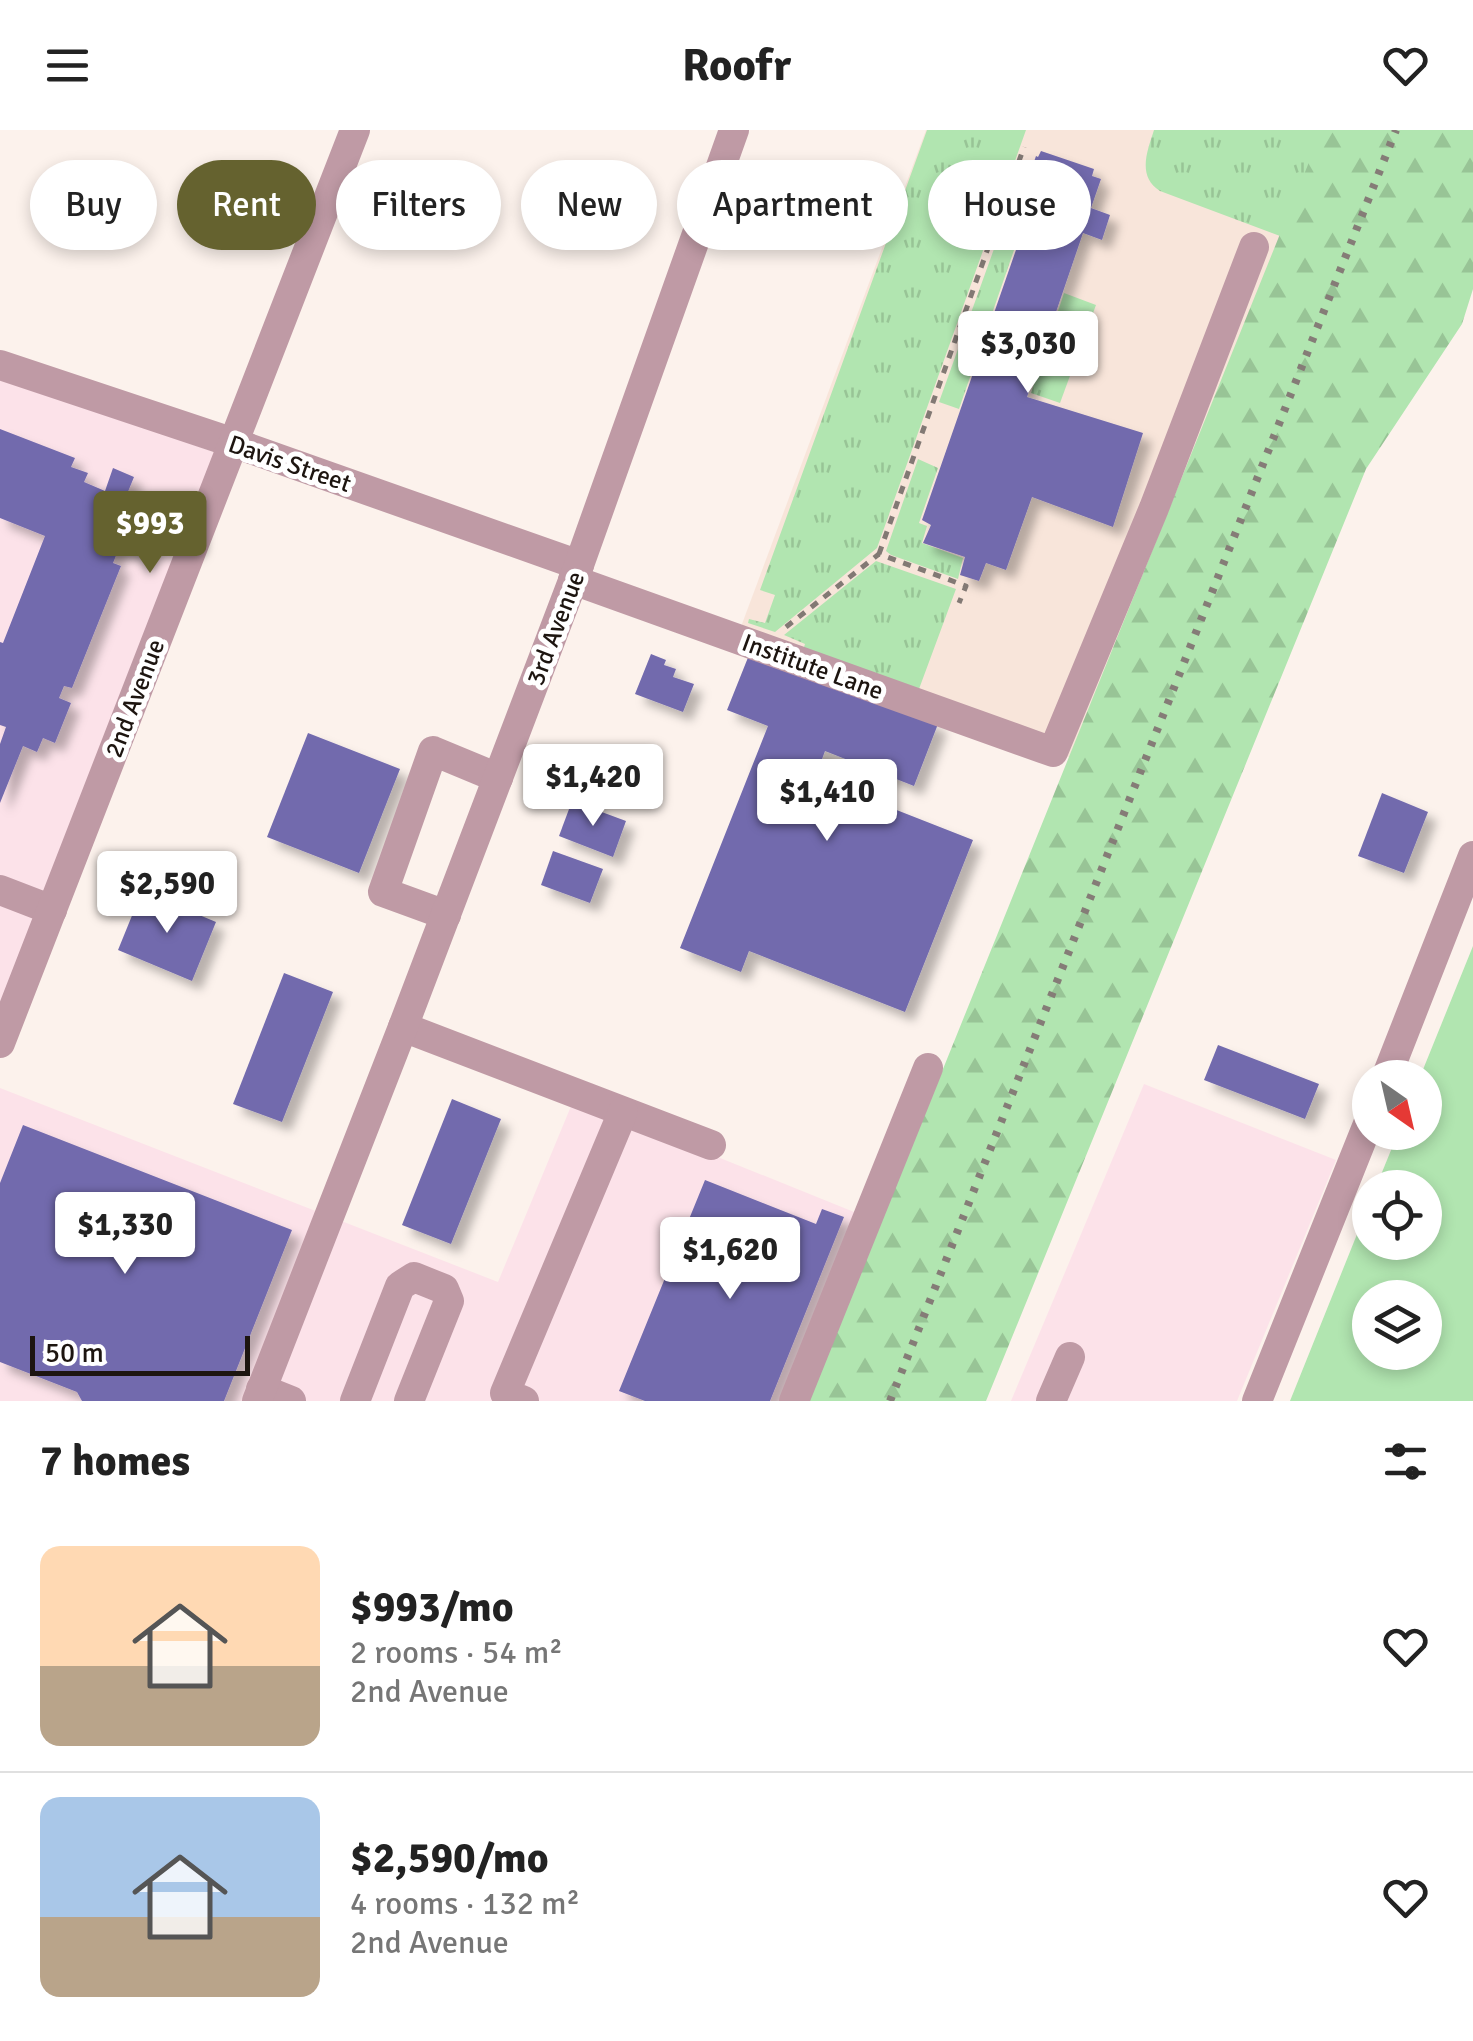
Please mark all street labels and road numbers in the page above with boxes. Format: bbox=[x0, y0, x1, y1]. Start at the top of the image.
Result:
street label: Davis Street bbox=[224, 428, 355, 499]
street label: 3rd Avenue bbox=[520, 567, 591, 689]
street label: Institute Lane bbox=[738, 627, 888, 706]
street label: 2nd Avenue bbox=[98, 635, 171, 762]

